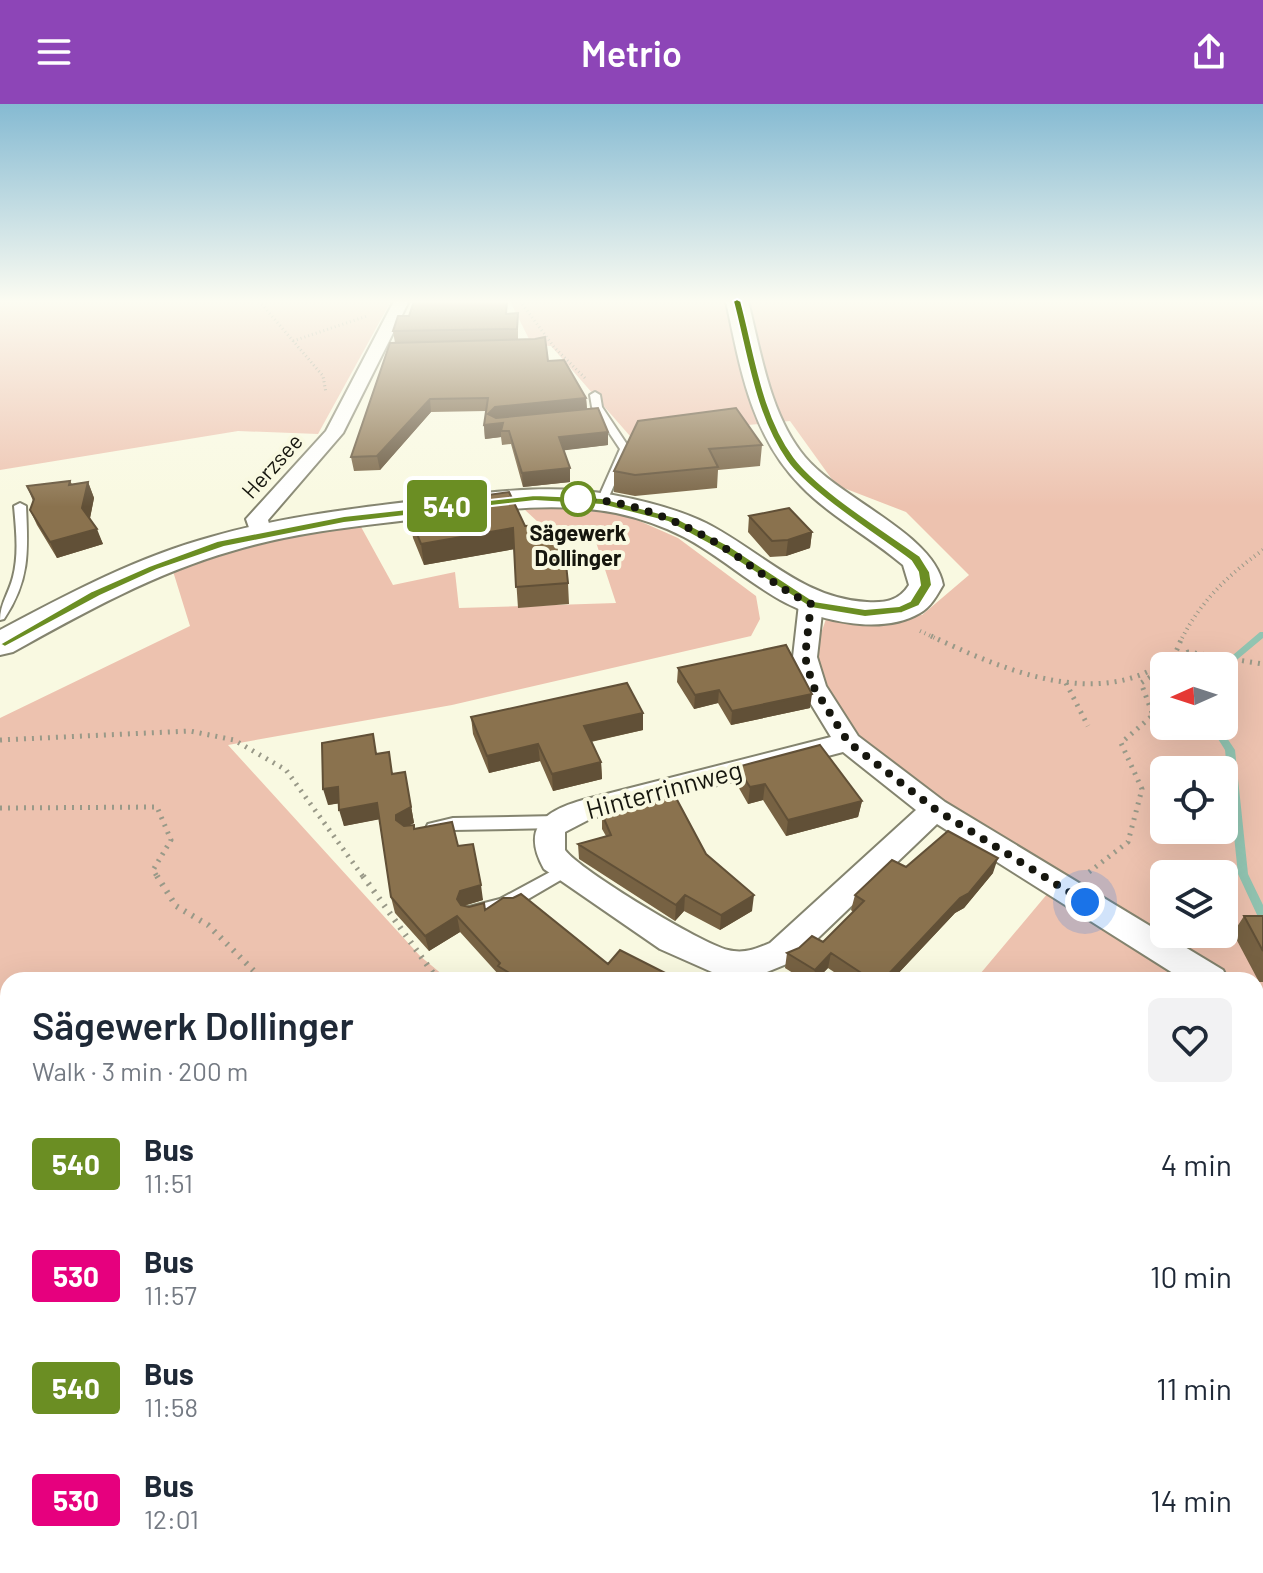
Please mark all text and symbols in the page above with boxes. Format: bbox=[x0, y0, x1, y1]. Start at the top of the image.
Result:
icon: menu bbox=[32, 30, 76, 74]
icon: share bbox=[1187, 30, 1231, 74]
text: Metrio bbox=[581, 31, 682, 74]
street label: Herzsee bbox=[235, 428, 307, 503]
line badge: 540 bbox=[401, 480, 493, 532]
marker: Sägewerk Dollinger bbox=[561, 482, 595, 516]
text: 540 bbox=[423, 489, 471, 523]
place label: Sägewerk Dollinger bbox=[530, 519, 627, 570]
north arrow bbox=[1150, 652, 1238, 740]
map controls bbox=[1150, 652, 1238, 948]
street label: Hinterrinnweg bbox=[582, 753, 745, 824]
button: locate bbox=[1150, 756, 1238, 844]
button: layers bbox=[1150, 860, 1238, 948]
your location bbox=[1065, 882, 1105, 922]
button: heart bbox=[1148, 998, 1232, 1082]
text: Sägewerk Dollinger bbox=[32, 1002, 354, 1048]
text: Walk · 3 min · 200 m bbox=[32, 1055, 248, 1086]
text: Bus bbox=[144, 1131, 194, 1167]
text: 4 min bbox=[1161, 1146, 1232, 1182]
text: 540 bbox=[52, 1147, 100, 1181]
text: 11:51 bbox=[144, 1167, 193, 1198]
text: Bus bbox=[144, 1243, 194, 1279]
text: 10 min bbox=[1150, 1258, 1232, 1294]
text: 530 bbox=[53, 1259, 99, 1293]
text: 11:57 bbox=[144, 1279, 197, 1310]
text: Bus bbox=[144, 1355, 194, 1391]
text: 11 min bbox=[1156, 1370, 1232, 1406]
text: 540 bbox=[52, 1371, 100, 1405]
text: 11:58 bbox=[144, 1391, 198, 1422]
text: Bus bbox=[144, 1467, 194, 1503]
text: 14 min bbox=[1150, 1482, 1232, 1518]
text: 530 bbox=[53, 1483, 99, 1517]
text: 12:01 bbox=[144, 1503, 199, 1534]

